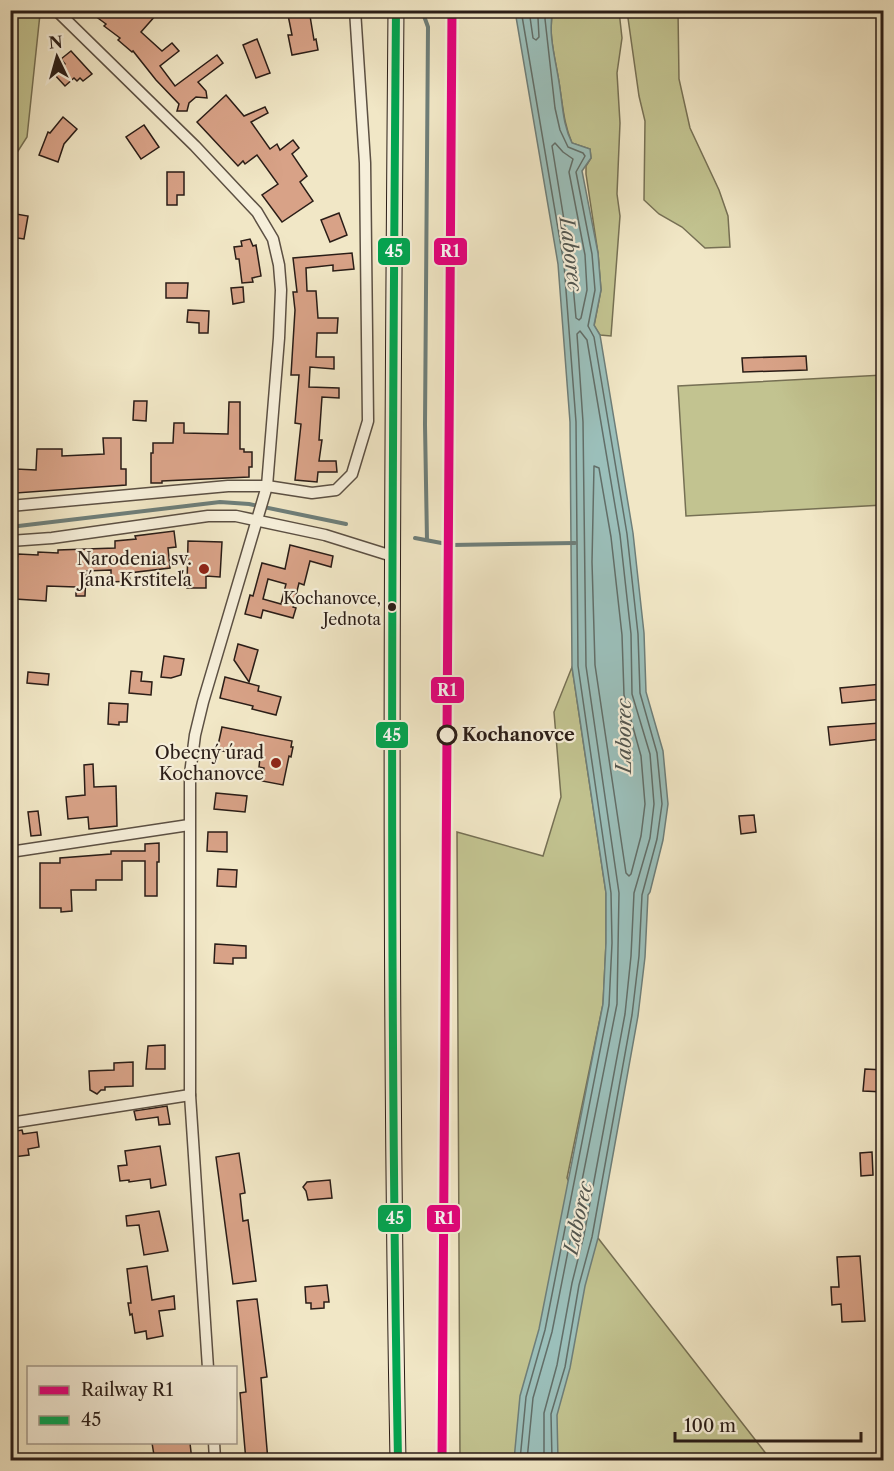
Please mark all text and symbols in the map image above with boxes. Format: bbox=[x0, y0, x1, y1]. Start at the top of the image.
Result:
north arrow bbox=[27, 27, 87, 87]
text: N bbox=[48, 31, 64, 53]
water label: Laborec bbox=[554, 214, 588, 293]
line badge: 45 bbox=[377, 237, 411, 266]
line badge: R1 bbox=[433, 237, 468, 266]
text: 45 bbox=[385, 241, 403, 261]
text: R1 bbox=[440, 241, 461, 261]
place label: Narodenia sv. Jána Krstiteľa bbox=[76, 548, 193, 591]
marker: Narodenia sv. Jána Krstiteľa bbox=[197, 562, 211, 576]
place label: Kochanovce, Jednota bbox=[283, 588, 382, 629]
marker: Kochanovce, Jednota bbox=[386, 601, 398, 613]
line badge: R1 bbox=[430, 676, 465, 704]
text: R1 bbox=[437, 680, 458, 700]
water label: Laborec bbox=[612, 698, 636, 775]
line badge: 45 bbox=[375, 721, 409, 749]
place label: Kochanovce bbox=[462, 724, 575, 746]
text: 45 bbox=[383, 725, 401, 745]
marker: Kochanovce bbox=[437, 725, 457, 745]
place label: Obecný úrad Kochanovce bbox=[155, 742, 264, 785]
marker: Obecný úrad Kochanovce bbox=[269, 756, 283, 770]
water label: Laborec bbox=[558, 1178, 598, 1259]
line badge: 45 bbox=[377, 1204, 412, 1233]
line badge: R1 bbox=[426, 1204, 461, 1233]
text: 45 bbox=[386, 1208, 404, 1228]
text: R1 bbox=[434, 1208, 455, 1228]
legend bbox=[27, 1366, 237, 1444]
text: Railway R1 bbox=[81, 1379, 174, 1401]
scale bar bbox=[675, 1405, 861, 1443]
text: 45 bbox=[81, 1409, 101, 1431]
text: 100 m bbox=[684, 1415, 736, 1437]

